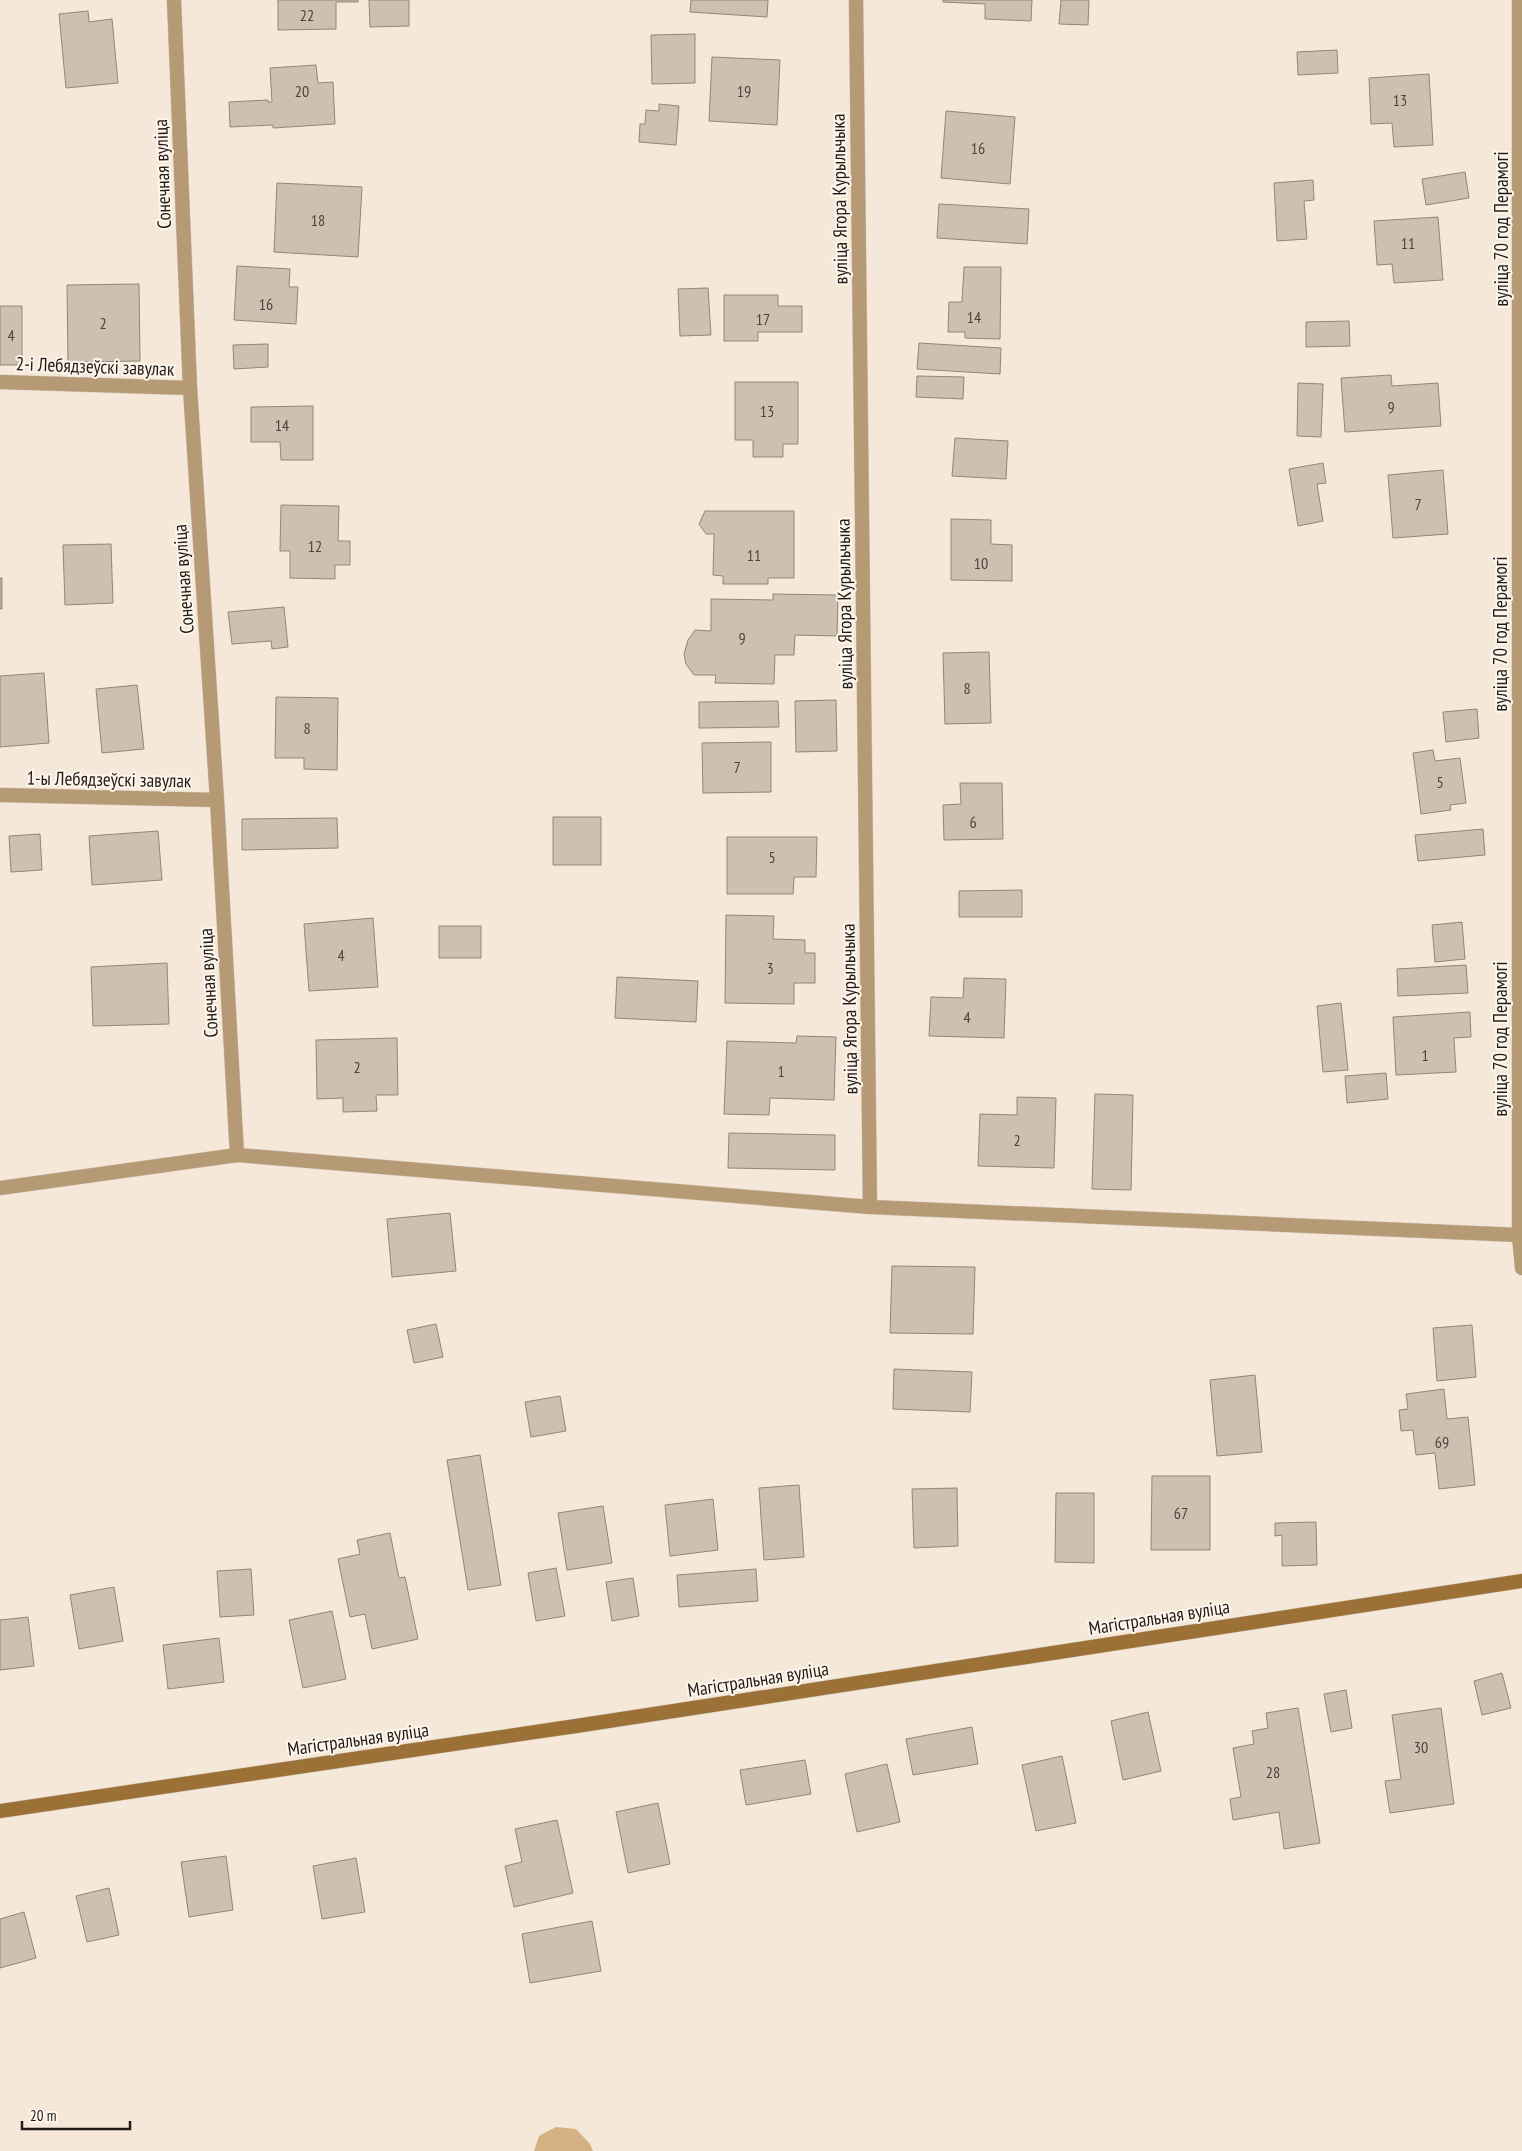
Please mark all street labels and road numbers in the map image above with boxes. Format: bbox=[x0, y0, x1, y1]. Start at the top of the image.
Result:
street label: вуліца Ягора Курыльчыка bbox=[826, 113, 852, 285]
street label: Сонечная вуліца bbox=[148, 119, 176, 229]
street label: вуліца 70 год Перамогі bbox=[1489, 151, 1513, 307]
street label: 2-і Лебядзеўскі завулак bbox=[15, 351, 175, 381]
street label: вуліца Ягора Курыльчыка bbox=[831, 518, 857, 690]
street label: Сонечная вуліца bbox=[167, 523, 199, 635]
street label: вуліца 70 год Перамогі bbox=[1488, 556, 1512, 712]
street label: 1-ы Лебядзеўскі завулак bbox=[26, 766, 192, 792]
street label: вуліца Ягора Курыльчыка bbox=[836, 923, 862, 1095]
street label: Сонечная вуліца bbox=[193, 928, 223, 1038]
street label: вуліца 70 год Перамогі bbox=[1488, 961, 1512, 1117]
street label: Магістральная вуліца bbox=[1087, 1594, 1231, 1640]
street label: Магістральная вуліца bbox=[686, 1656, 830, 1702]
street label: Магістральная вуліца bbox=[286, 1717, 430, 1761]

